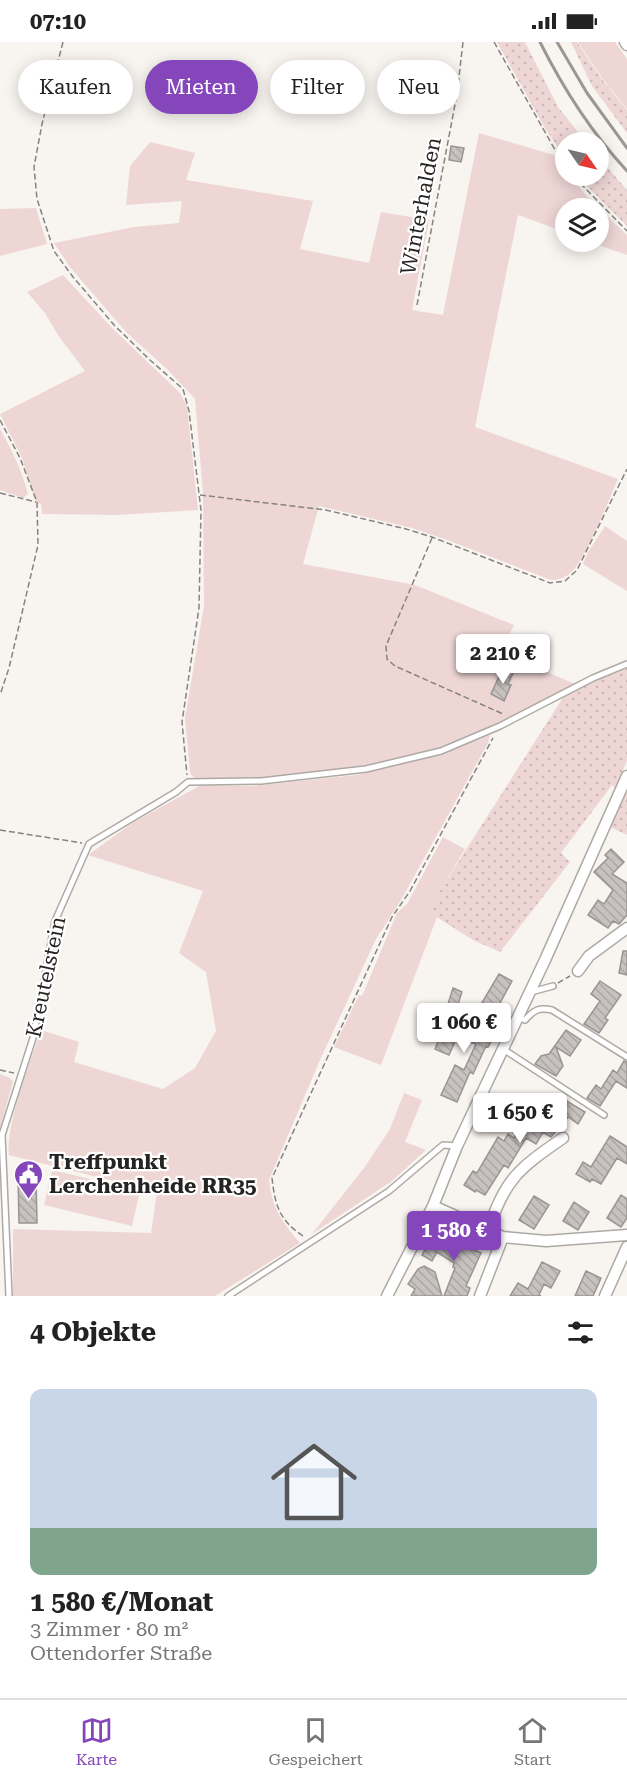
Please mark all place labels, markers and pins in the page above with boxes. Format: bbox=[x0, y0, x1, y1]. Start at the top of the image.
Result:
pin: 2 210 € bbox=[448, 634, 558, 685]
pin: 1 060 € bbox=[409, 1003, 519, 1054]
pin: 1 650 € bbox=[465, 1093, 575, 1144]
place label: Treffpunkt Lerchenheide RR35 bbox=[49, 1150, 257, 1198]
public building icon: Treffpunkt Lerchenheide RR35 bbox=[12, 1158, 44, 1200]
pin: 1 580 € bbox=[399, 1211, 509, 1262]

